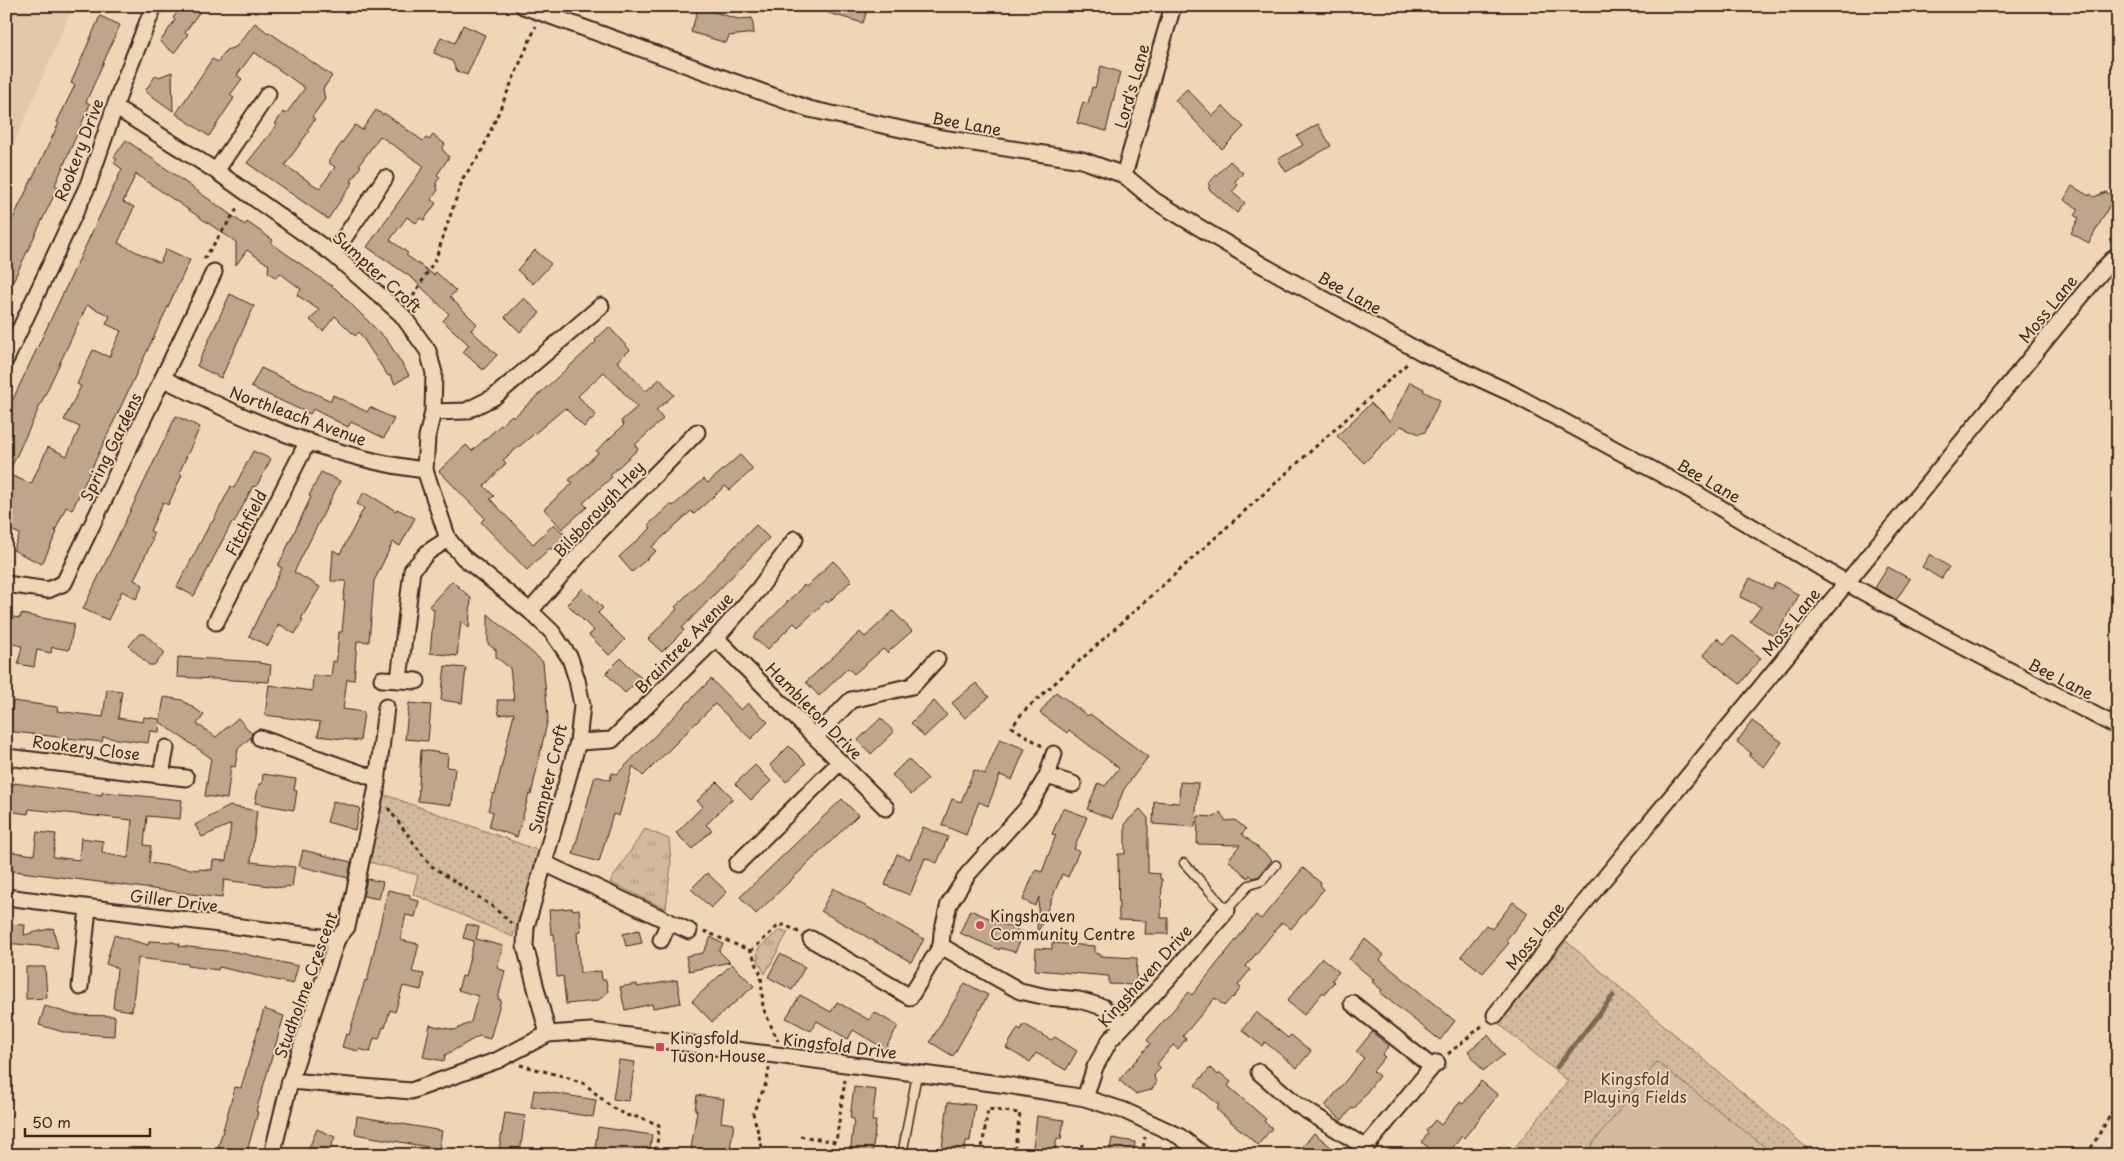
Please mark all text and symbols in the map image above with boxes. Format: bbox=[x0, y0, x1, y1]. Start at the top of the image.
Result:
street label: Lord's Lane bbox=[1108, 41, 1155, 131]
street label: Rookery Drive bbox=[47, 95, 109, 205]
street label: Bee Lane bbox=[931, 105, 1004, 141]
street label: Sumpter Croft bbox=[328, 225, 428, 318]
street label: Bee Lane bbox=[1314, 265, 1387, 320]
street label: Moss Lane bbox=[2012, 269, 2082, 348]
street label: Northleach Avenue bbox=[226, 379, 370, 451]
street label: Spring Gardens bbox=[73, 388, 147, 505]
street label: Bee Lane bbox=[1673, 452, 1746, 508]
street label: Bilsborough Hey bbox=[547, 455, 649, 562]
street label: Fitchfield bbox=[218, 485, 272, 560]
street label: Moss Lane bbox=[1755, 582, 1825, 661]
street label: Braintree Avenue bbox=[629, 586, 738, 698]
street label: Bee Lane bbox=[2025, 652, 2098, 705]
street label: Hambleton Drive bbox=[761, 656, 869, 764]
street label: Sumpter Croft bbox=[522, 721, 572, 836]
street label: Rookery Close bbox=[31, 728, 141, 766]
street label: Giller Drive bbox=[129, 883, 220, 917]
street label: Moss Lane bbox=[1499, 896, 1569, 975]
place label: Kingshaven Community Centre bbox=[990, 903, 1135, 945]
street label: Studholme Crescent bbox=[267, 908, 343, 1061]
marker: Kingshaven Community Centre bbox=[974, 919, 986, 931]
street label: Kingshaven Drive bbox=[1092, 919, 1197, 1032]
place label: Kingsfold Tuson House bbox=[670, 1025, 766, 1067]
street label: Kingsfold Drive bbox=[782, 1026, 898, 1064]
marker: Kingsfold Tuson House bbox=[654, 1041, 666, 1053]
park label: Kingsfold Playing Fields bbox=[1583, 1066, 1687, 1108]
scale bar bbox=[25, 1106, 150, 1138]
text: 50 m bbox=[32, 1110, 71, 1133]

